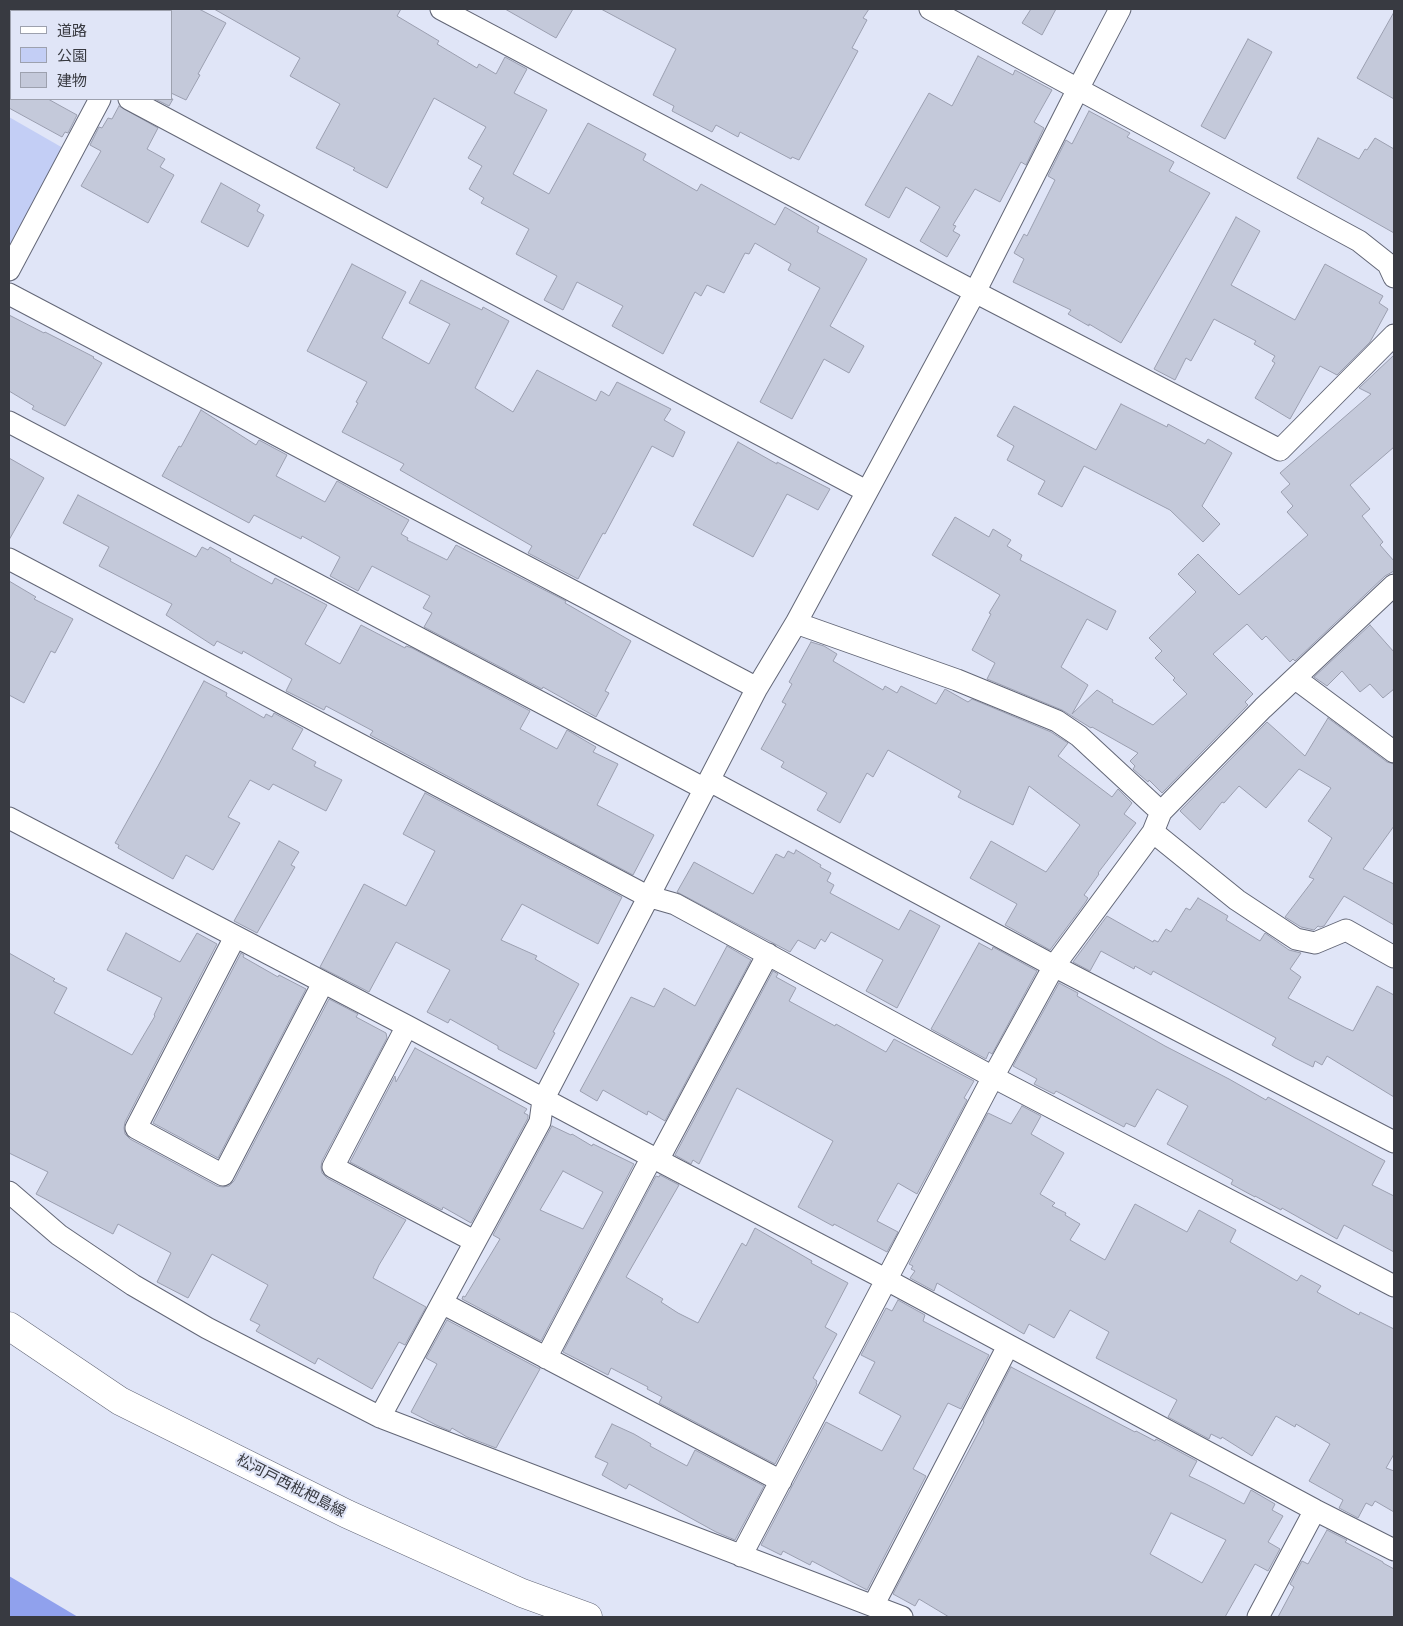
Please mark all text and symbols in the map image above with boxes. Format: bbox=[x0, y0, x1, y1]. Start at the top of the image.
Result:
legend bbox=[10, 10, 172, 100]
text: 道路 bbox=[57, 21, 87, 40]
text: 公園 bbox=[57, 46, 87, 65]
text: 建物 bbox=[57, 71, 87, 90]
street label: 松河戸西枇杷島線 bbox=[233, 1451, 349, 1521]

